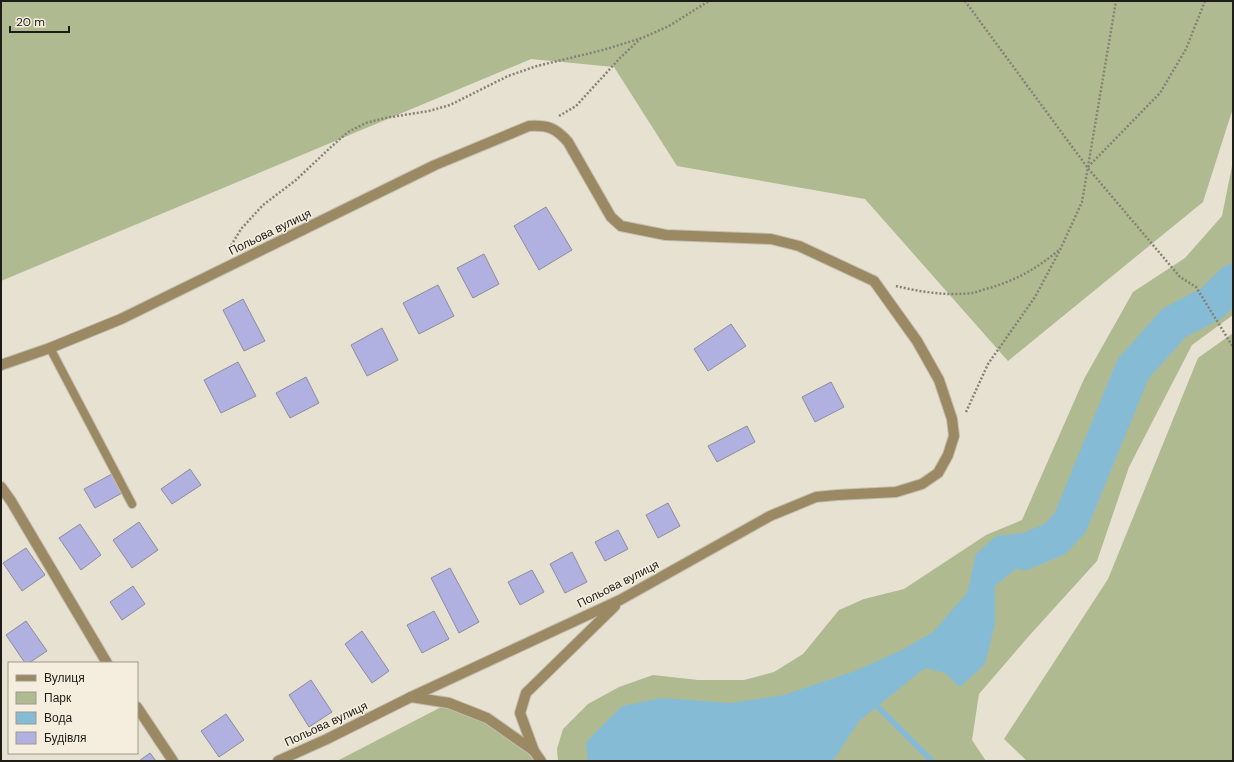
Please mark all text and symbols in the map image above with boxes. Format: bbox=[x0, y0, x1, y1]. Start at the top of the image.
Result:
scale bar bbox=[10, 8, 69, 34]
text: 20 m bbox=[16, 14, 45, 30]
street label: Польова вулиця bbox=[226, 205, 314, 259]
street label: Польова вулиця bbox=[574, 556, 662, 612]
legend bbox=[8, 662, 138, 754]
text: Вулиця bbox=[44, 670, 85, 686]
text: Парк bbox=[44, 690, 72, 706]
street label: Польова вулиця bbox=[282, 698, 370, 750]
text: Вода bbox=[44, 710, 72, 726]
text: Будівля bbox=[44, 730, 86, 746]

